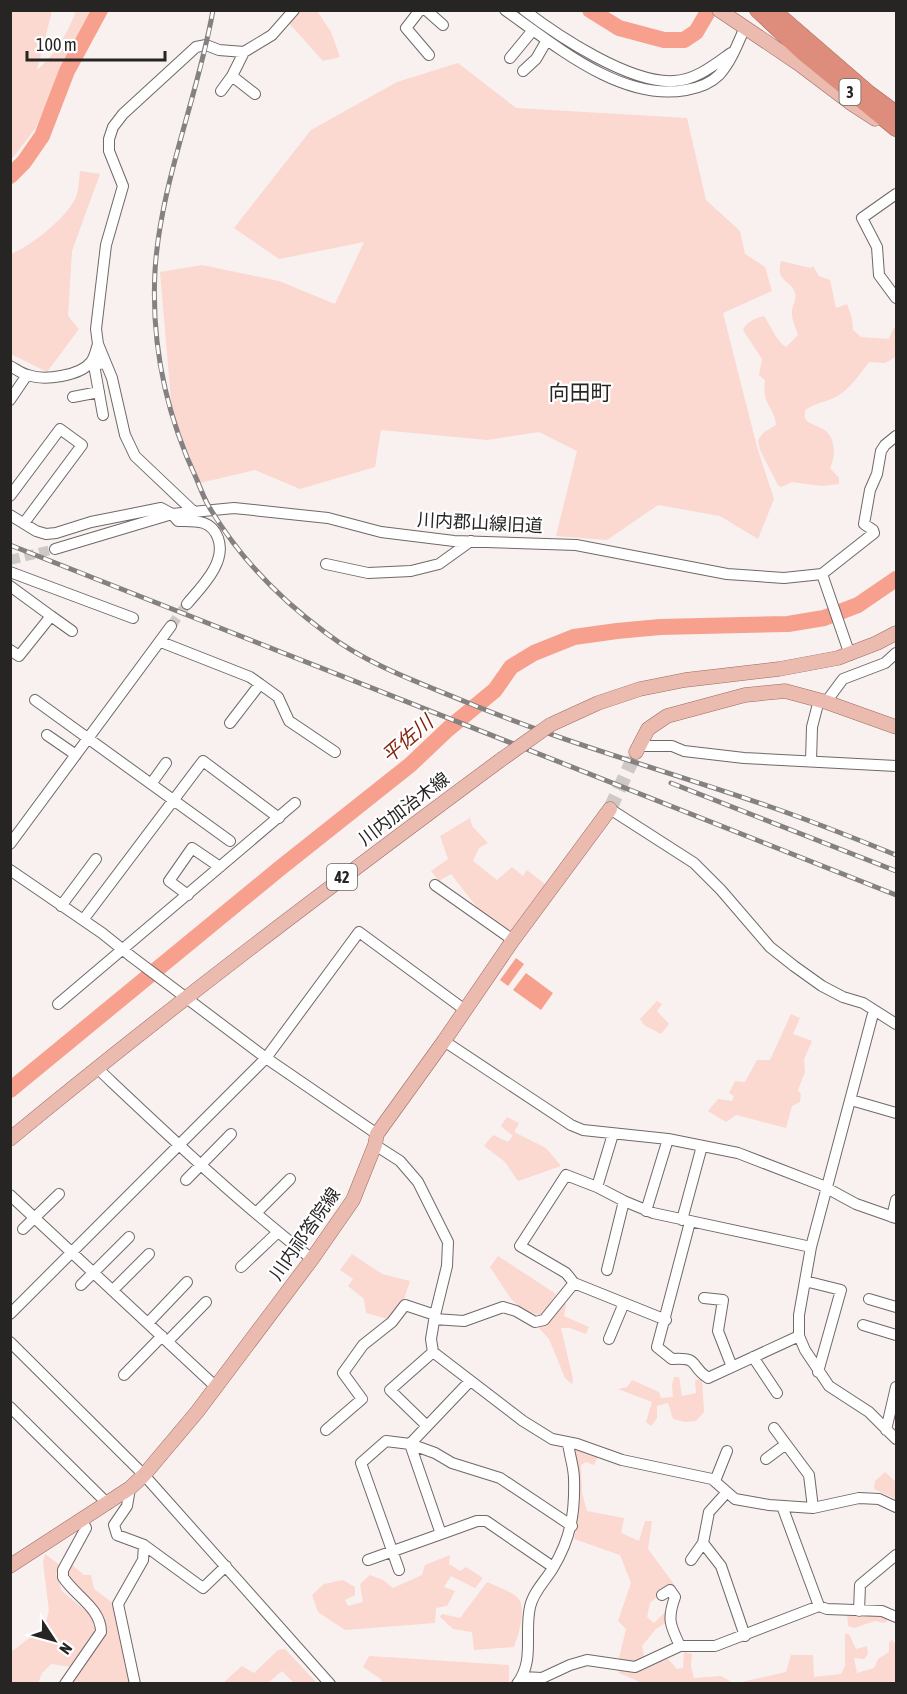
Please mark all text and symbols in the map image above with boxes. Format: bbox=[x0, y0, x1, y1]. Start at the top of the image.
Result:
scale bar bbox=[27, 24, 165, 62]
text: 100 m bbox=[36, 34, 77, 55]
road number: 3 bbox=[840, 79, 860, 105]
district label: 向田町 bbox=[549, 380, 612, 404]
street label: 川内郡山線旧道 bbox=[417, 509, 543, 536]
water label: 平佐川 bbox=[376, 709, 438, 767]
street label: 川内加治木線 bbox=[354, 768, 453, 849]
road number: 42 bbox=[327, 864, 357, 890]
street label: 川内祁答院線 bbox=[265, 1183, 344, 1284]
north arrow bbox=[24, 1610, 84, 1670]
text: N bbox=[56, 1640, 76, 1658]

